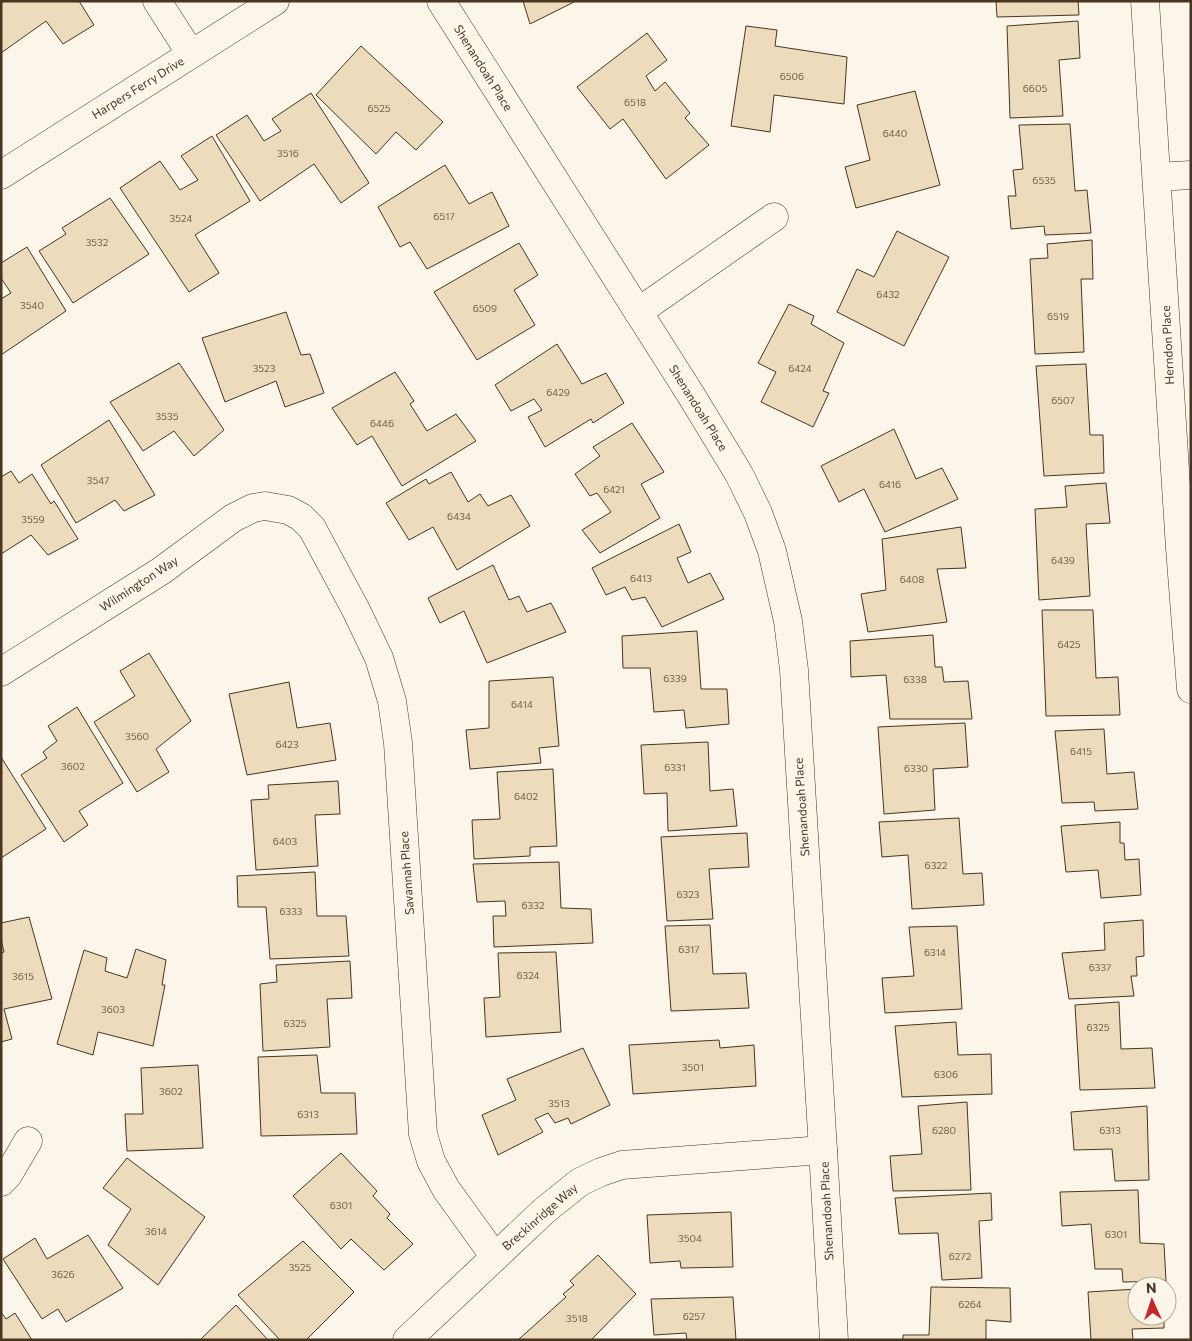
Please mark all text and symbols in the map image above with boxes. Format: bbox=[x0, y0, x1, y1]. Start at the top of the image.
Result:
street label: Shenandoah Place bbox=[452, 22, 516, 113]
street label: Harpers Ferry Drive bbox=[89, 53, 186, 121]
house number: 6506 bbox=[780, 70, 804, 82]
house number: 6605 bbox=[1023, 82, 1047, 94]
house number: 6518 bbox=[624, 96, 646, 108]
house number: 6525 bbox=[367, 102, 391, 114]
house number: 6440 bbox=[883, 127, 907, 139]
house number: 3516 bbox=[277, 147, 299, 159]
house number: 6535 bbox=[1032, 174, 1056, 186]
house number: 6517 bbox=[433, 210, 455, 222]
house number: 3524 bbox=[170, 212, 192, 224]
house number: 3532 bbox=[86, 236, 109, 248]
house number: 6432 bbox=[876, 288, 900, 300]
house number: 3540 bbox=[20, 299, 44, 311]
house number: 6509 bbox=[473, 302, 497, 314]
street label: Herndon Place bbox=[1158, 305, 1176, 385]
house number: 6519 bbox=[1047, 310, 1069, 322]
house number: 3523 bbox=[253, 362, 276, 374]
street label: Shenandoah Place bbox=[667, 362, 731, 453]
house number: 6424 bbox=[788, 362, 812, 374]
house number: 6429 bbox=[546, 386, 570, 398]
house number: 6507 bbox=[1051, 394, 1075, 406]
house number: 3535 bbox=[156, 410, 179, 422]
house number: 6446 bbox=[370, 417, 394, 429]
house number: 3547 bbox=[87, 474, 109, 486]
house number: 6416 bbox=[879, 478, 901, 490]
house number: 6421 bbox=[603, 483, 625, 495]
house number: 6434 bbox=[447, 510, 471, 522]
house number: 3559 bbox=[21, 513, 45, 525]
street label: Wilmington Way bbox=[97, 553, 180, 614]
house number: 6439 bbox=[1051, 554, 1075, 566]
house number: 6413 bbox=[630, 572, 652, 584]
house number: 6408 bbox=[900, 573, 924, 585]
house number: 6425 bbox=[1057, 638, 1081, 650]
house number: 6339 bbox=[663, 672, 687, 684]
house number: 6338 bbox=[903, 673, 927, 685]
house number: 6414 bbox=[511, 698, 533, 710]
house number: 3560 bbox=[125, 730, 149, 742]
house number: 6423 bbox=[275, 738, 299, 750]
house number: 6415 bbox=[1070, 745, 1092, 757]
street label: Shenandoah Place bbox=[791, 757, 811, 857]
house number: 3602 bbox=[61, 760, 85, 772]
house number: 6331 bbox=[664, 761, 686, 773]
house number: 6330 bbox=[904, 762, 928, 774]
house number: 6402 bbox=[514, 790, 539, 802]
street label: Savannah Place bbox=[396, 831, 416, 915]
house number: 6403 bbox=[273, 835, 297, 847]
house number: 6322 bbox=[925, 859, 948, 871]
house number: 6323 bbox=[677, 888, 700, 900]
house number: 6332 bbox=[522, 899, 545, 911]
house number: 6333 bbox=[279, 905, 303, 917]
house number: 6317 bbox=[678, 943, 700, 955]
house number: 6314 bbox=[924, 946, 946, 958]
house number: 6337 bbox=[1089, 961, 1111, 973]
house number: 6324 bbox=[516, 969, 540, 981]
house number: 3615 bbox=[12, 970, 34, 982]
house number: 3603 bbox=[101, 1003, 125, 1015]
house number: 6325 bbox=[283, 1017, 307, 1029]
house number: 6325 bbox=[1086, 1021, 1110, 1033]
house number: 3501 bbox=[682, 1061, 704, 1073]
house number: 6306 bbox=[934, 1068, 958, 1080]
house number: 3602 bbox=[159, 1085, 183, 1097]
house number: 3513 bbox=[548, 1097, 570, 1109]
house number: 6313 bbox=[297, 1108, 319, 1120]
house number: 6280 bbox=[932, 1124, 956, 1136]
house number: 6313 bbox=[1099, 1124, 1121, 1136]
street label: Shenandoah Place bbox=[816, 1161, 836, 1261]
street label: Breckinridge Way bbox=[499, 1180, 580, 1253]
house number: 6301 bbox=[330, 1199, 352, 1211]
house number: 3614 bbox=[145, 1225, 167, 1237]
house number: 6301 bbox=[1105, 1228, 1127, 1240]
house number: 3504 bbox=[678, 1232, 702, 1244]
house number: 6272 bbox=[949, 1250, 972, 1262]
house number: 3525 bbox=[289, 1261, 312, 1273]
house number: 3626 bbox=[51, 1268, 75, 1280]
north arrow bbox=[1127, 1276, 1177, 1326]
text: N bbox=[1146, 1279, 1157, 1296]
house number: 6264 bbox=[958, 1298, 982, 1310]
house number: 6257 bbox=[683, 1310, 705, 1322]
house number: 3518 bbox=[566, 1312, 588, 1324]

